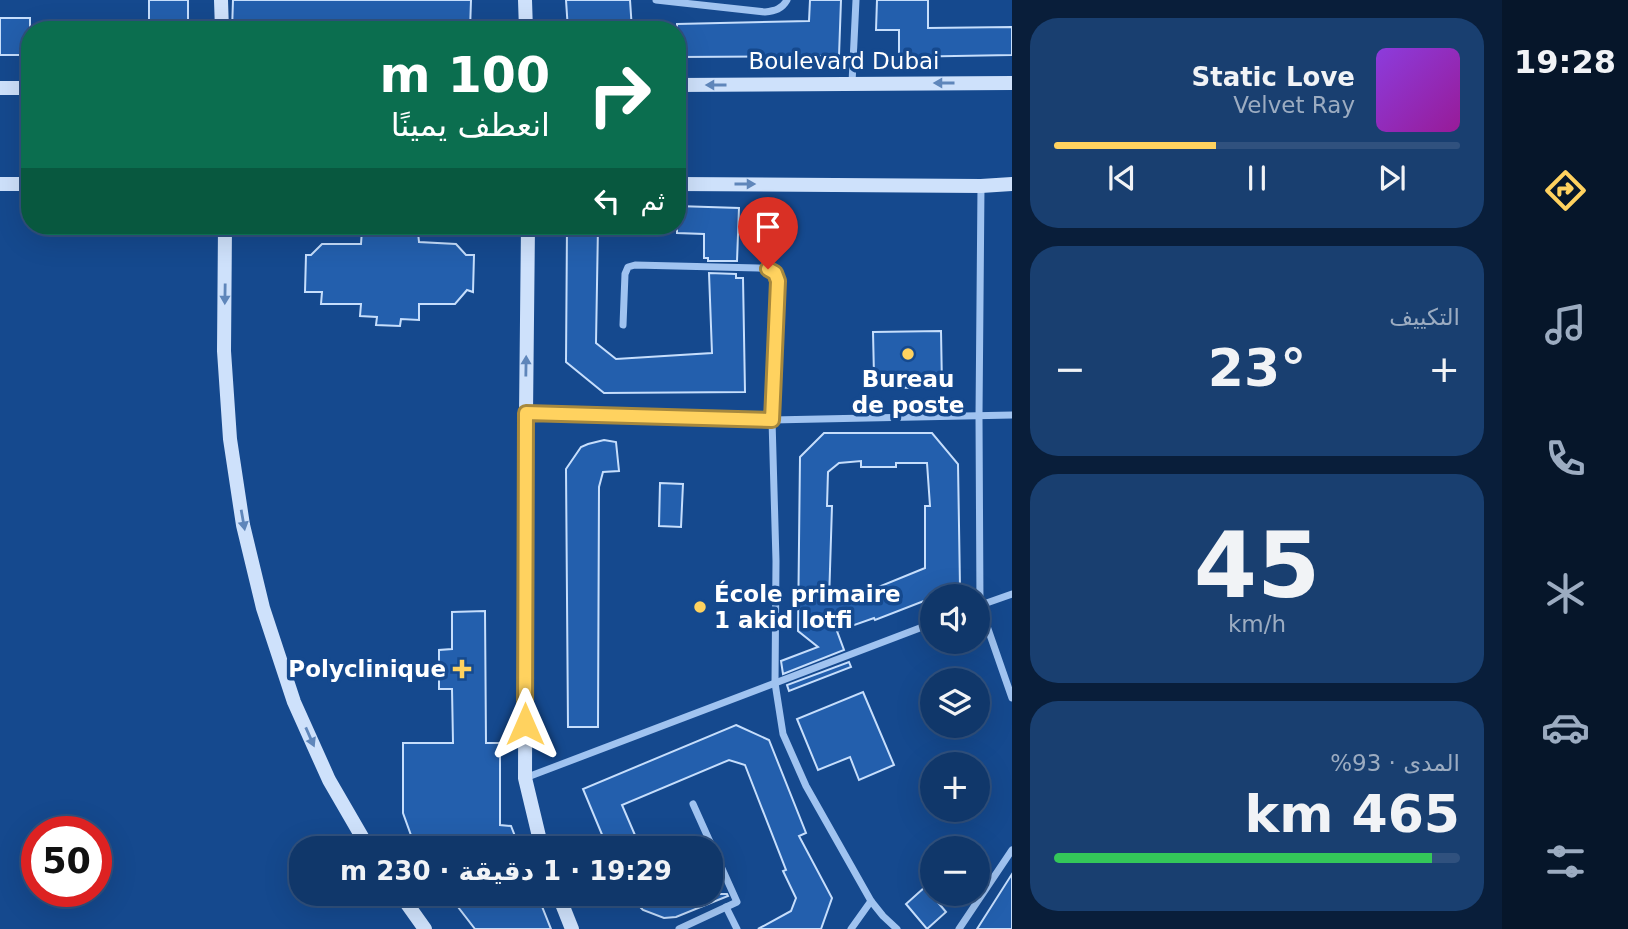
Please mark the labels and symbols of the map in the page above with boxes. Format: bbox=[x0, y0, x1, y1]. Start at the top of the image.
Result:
street label: Boulevard Dubai bbox=[748, 48, 940, 74]
one-way arrow bbox=[933, 77, 955, 89]
one-way arrow bbox=[705, 79, 727, 91]
one-way arrow bbox=[735, 178, 757, 190]
pin bbox=[738, 197, 798, 269]
one-way arrow bbox=[219, 283, 231, 305]
marker: Bureau de poste bbox=[900, 346, 916, 362]
one-way arrow bbox=[520, 355, 532, 377]
place label: Bureau de poste bbox=[852, 366, 964, 418]
one-way arrow bbox=[237, 509, 248, 531]
place label: École primaire 1 akid lotfi bbox=[714, 580, 901, 633]
marker: École primaire 1 akid lotfi bbox=[692, 599, 708, 615]
place label: Polyclinique bbox=[288, 656, 446, 682]
marker: Polyclinique bbox=[452, 659, 472, 679]
position arrow bbox=[488, 687, 562, 761]
one-way arrow bbox=[304, 727, 316, 747]
speed limit sign: 50 bbox=[21, 816, 112, 907]

